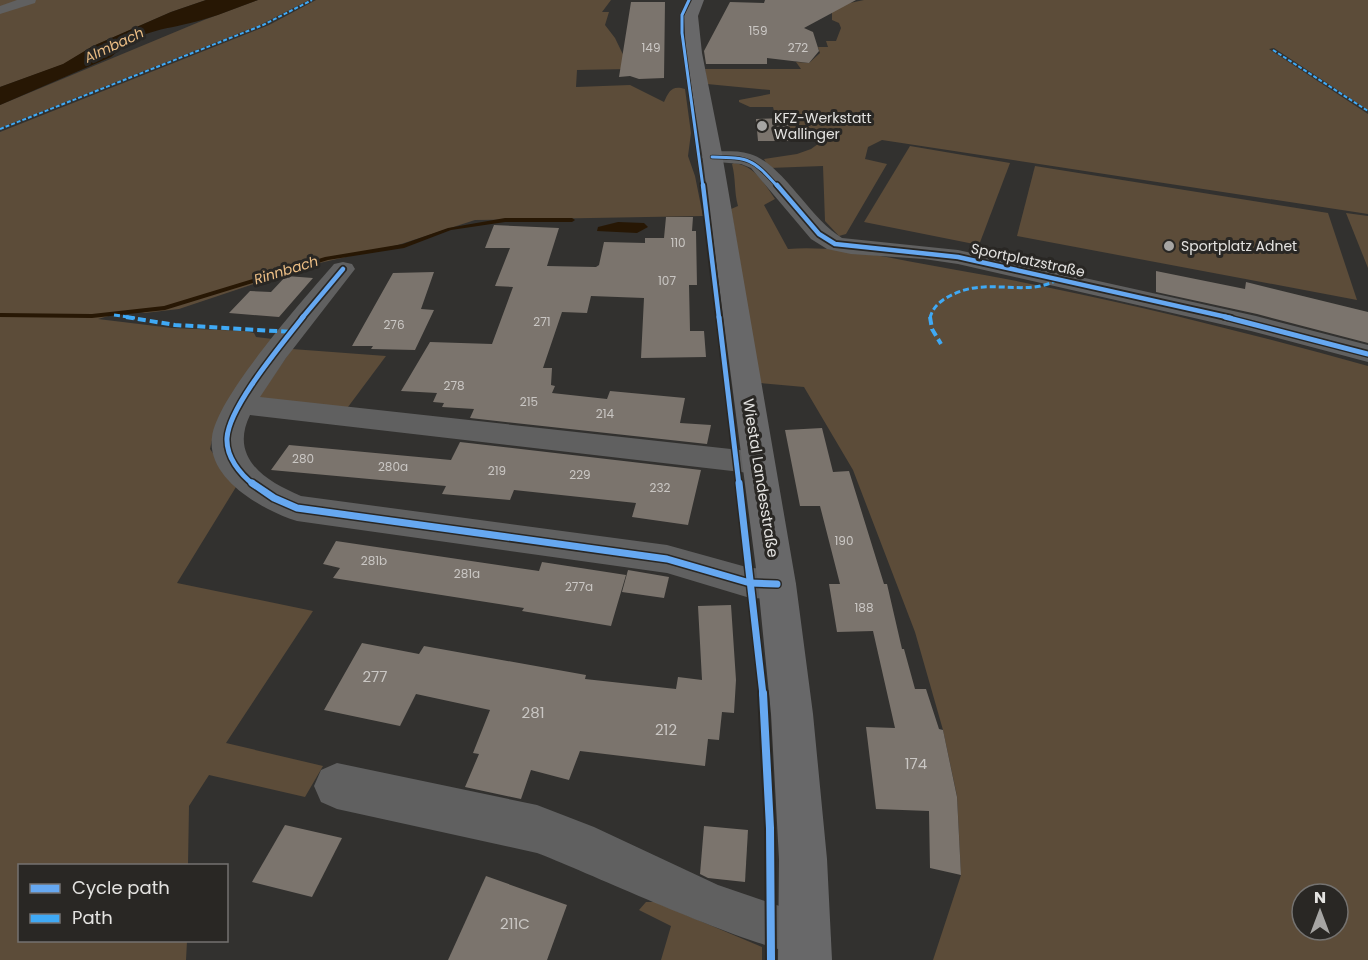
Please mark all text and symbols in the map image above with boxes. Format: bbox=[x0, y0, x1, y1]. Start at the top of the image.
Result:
water label: Almbach bbox=[80, 22, 147, 68]
house number: 159 bbox=[749, 22, 767, 39]
house number: 149 bbox=[642, 39, 660, 56]
house number: 272 bbox=[788, 39, 808, 56]
place label: KFZ-Werkstatt Wallinger bbox=[774, 108, 872, 144]
marker: KFZ-Werkstatt Wallinger bbox=[755, 119, 769, 133]
house number: 110 bbox=[670, 234, 686, 251]
place label: Sportplatz Adnet bbox=[1181, 236, 1297, 256]
street label: Sportplatzstraße bbox=[969, 238, 1087, 282]
marker: Sportplatz Adnet bbox=[1162, 239, 1176, 253]
water label: Rinnbach bbox=[251, 251, 321, 289]
house number: 107 bbox=[658, 272, 676, 289]
house number: 271 bbox=[533, 313, 551, 330]
house number: 276 bbox=[383, 316, 405, 333]
house number: 278 bbox=[443, 377, 465, 394]
house number: 215 bbox=[520, 393, 538, 410]
street label: Wiestal Landesstraße bbox=[738, 397, 784, 559]
house number: 214 bbox=[596, 405, 615, 422]
house number: 280 bbox=[292, 450, 314, 467]
house number: 280a bbox=[378, 458, 408, 475]
house number: 219 bbox=[488, 462, 506, 479]
house number: 229 bbox=[569, 466, 591, 483]
house number: 232 bbox=[650, 479, 671, 496]
house number: 190 bbox=[835, 532, 853, 549]
house number: 281b bbox=[361, 552, 387, 569]
house number: 281a bbox=[454, 565, 480, 582]
house number: 277a bbox=[565, 578, 593, 595]
house number: 188 bbox=[855, 599, 873, 616]
house number: 277 bbox=[362, 666, 388, 687]
house number: 281 bbox=[522, 702, 544, 723]
house number: 212 bbox=[655, 719, 677, 740]
house number: 174 bbox=[905, 753, 927, 774]
legend bbox=[18, 864, 228, 942]
text: Cycle path bbox=[72, 875, 170, 900]
north arrow bbox=[1290, 882, 1350, 942]
text: N bbox=[1314, 886, 1326, 909]
text: Path bbox=[72, 905, 113, 930]
house number: 211C bbox=[500, 913, 530, 934]

